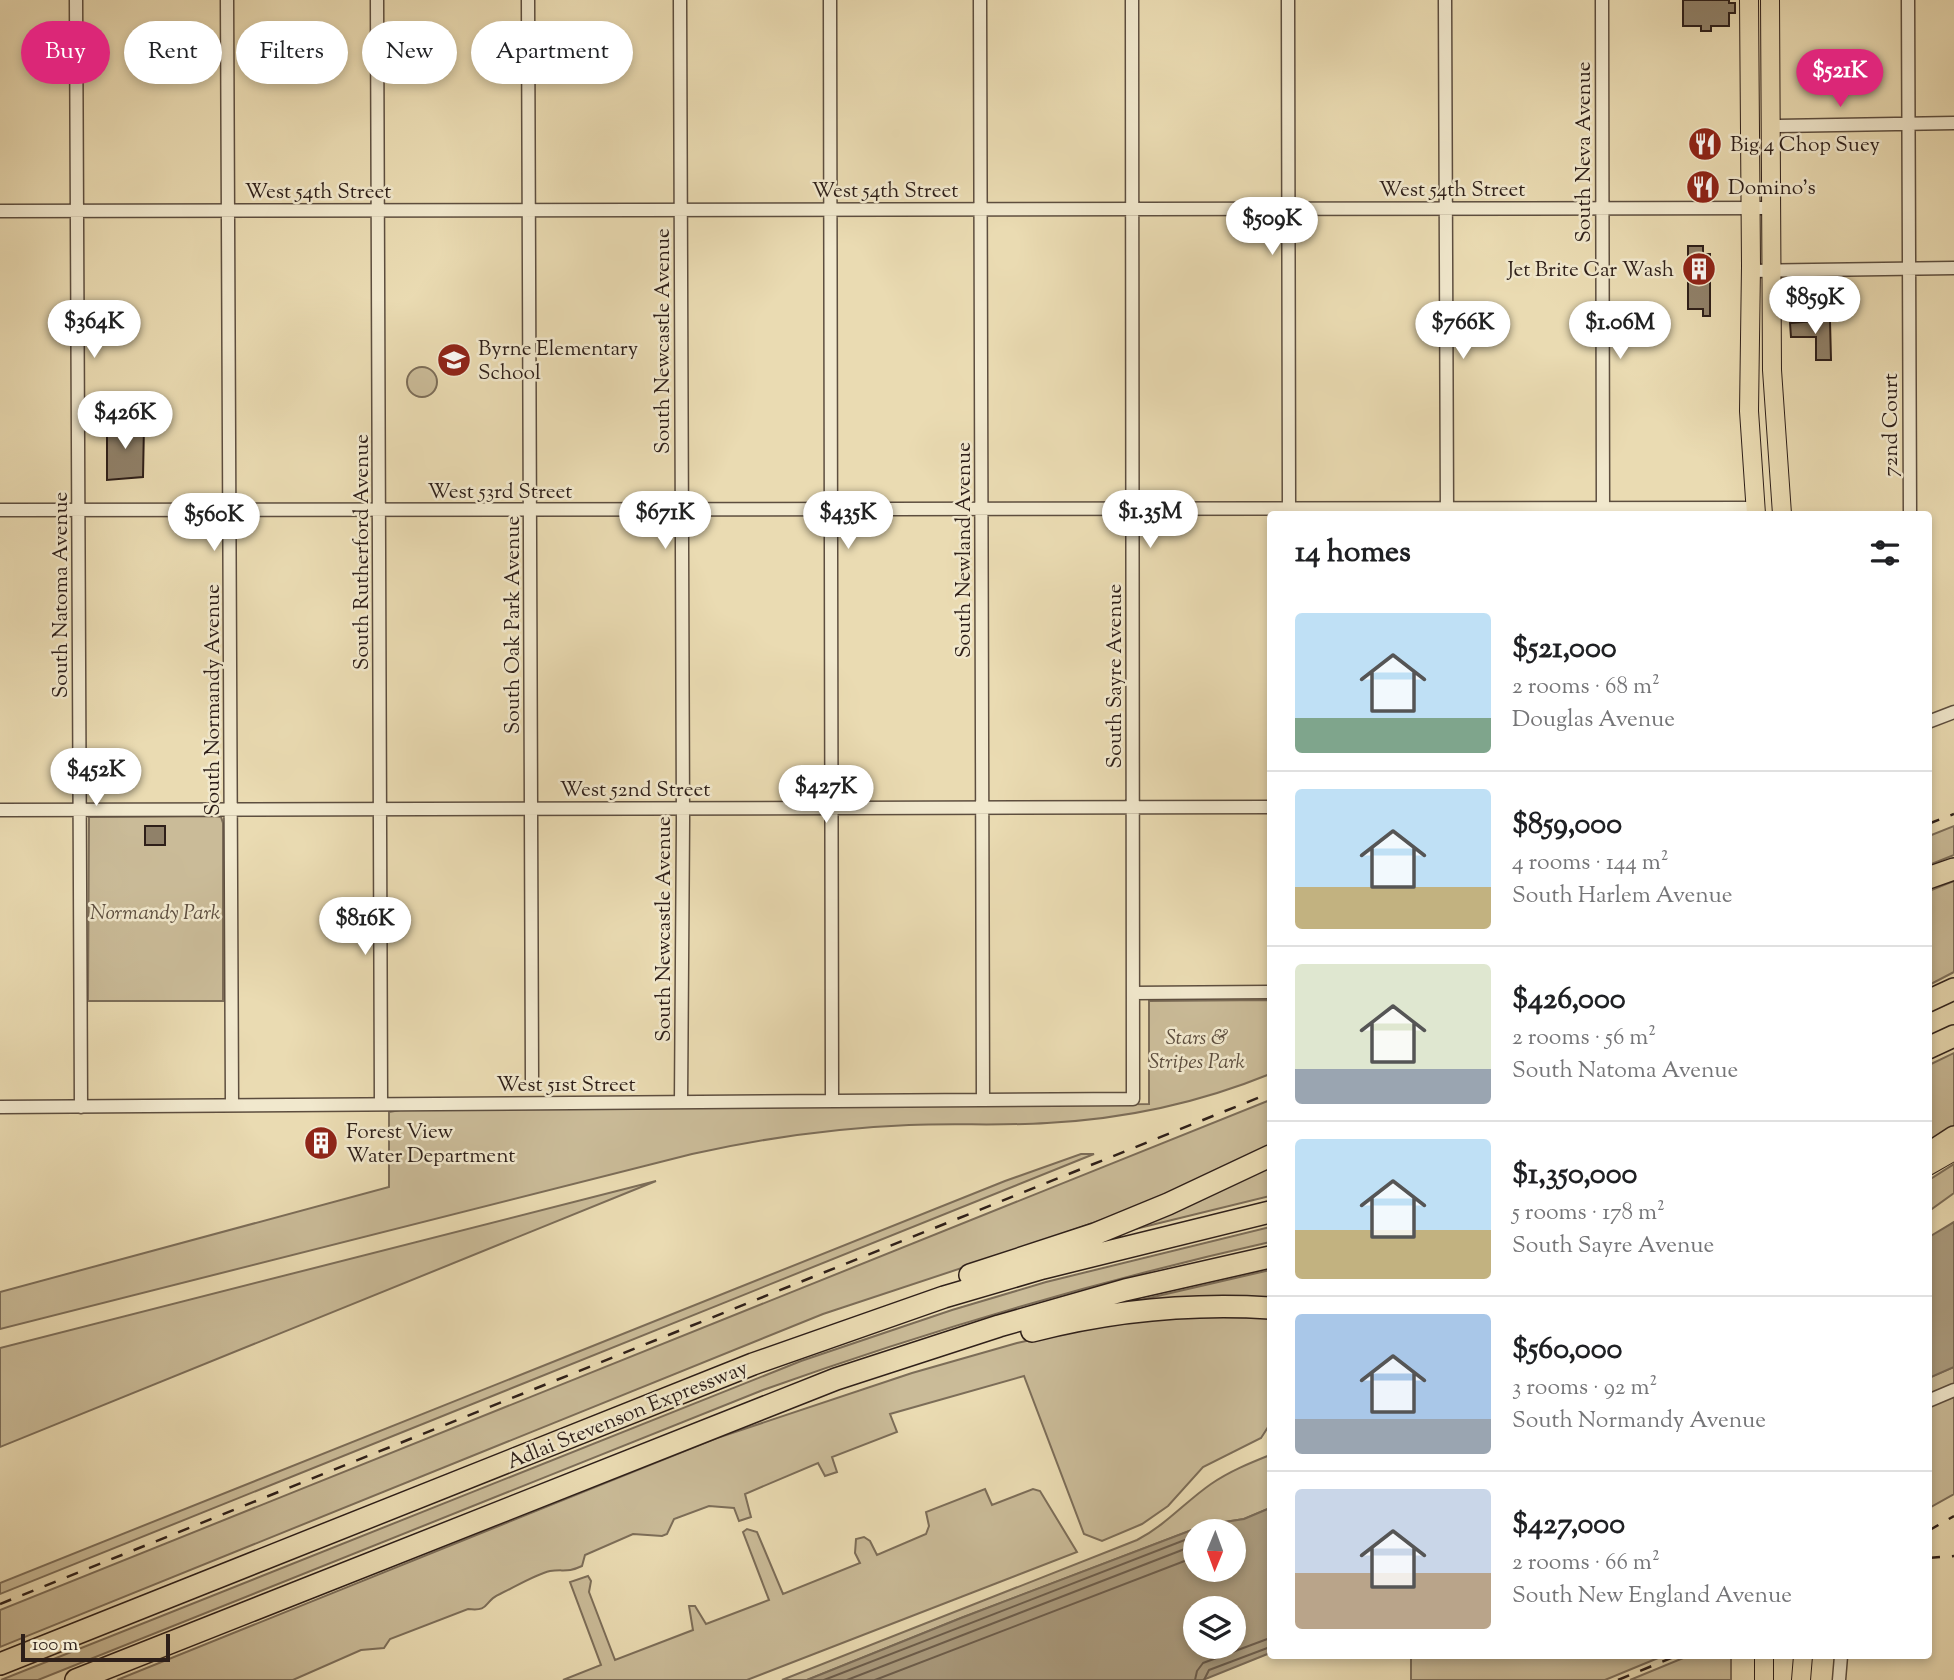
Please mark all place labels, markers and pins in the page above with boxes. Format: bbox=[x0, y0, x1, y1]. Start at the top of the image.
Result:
pin: $521K bbox=[1791, 50, 1889, 109]
restaurant icon: Big 4 Chop Suey bbox=[1686, 125, 1724, 163]
place label: Big 4 Chop Suey bbox=[1730, 131, 1880, 161]
restaurant icon: Domino's bbox=[1684, 168, 1722, 206]
place label: Domino's bbox=[1728, 174, 1816, 204]
pin: $509K bbox=[1223, 198, 1321, 257]
building icon: Jet Brite Car Wash bbox=[1680, 250, 1718, 288]
place label: Jet Brite Car Wash bbox=[1506, 256, 1674, 286]
pin: $859K bbox=[1766, 276, 1864, 336]
pin: $364K bbox=[45, 300, 143, 360]
pin: $766K bbox=[1414, 302, 1512, 361]
pin: $1.06M bbox=[1563, 302, 1677, 361]
place label: Byrne Elementary School bbox=[478, 335, 639, 389]
school or university icon: Byrne Elementary School bbox=[435, 341, 473, 379]
pin: $426K bbox=[76, 392, 174, 451]
pin: $1.35M bbox=[1093, 490, 1207, 550]
pin: $671K bbox=[616, 491, 714, 551]
pin: $435K bbox=[799, 491, 897, 551]
pin: $560K bbox=[165, 494, 263, 553]
pin: $452K bbox=[47, 748, 145, 808]
pin: $427K bbox=[777, 766, 875, 825]
pin: $816K bbox=[316, 898, 414, 957]
place label: Forest View Water Department bbox=[346, 1118, 516, 1172]
building icon: Forest View Water Department bbox=[302, 1124, 340, 1162]

